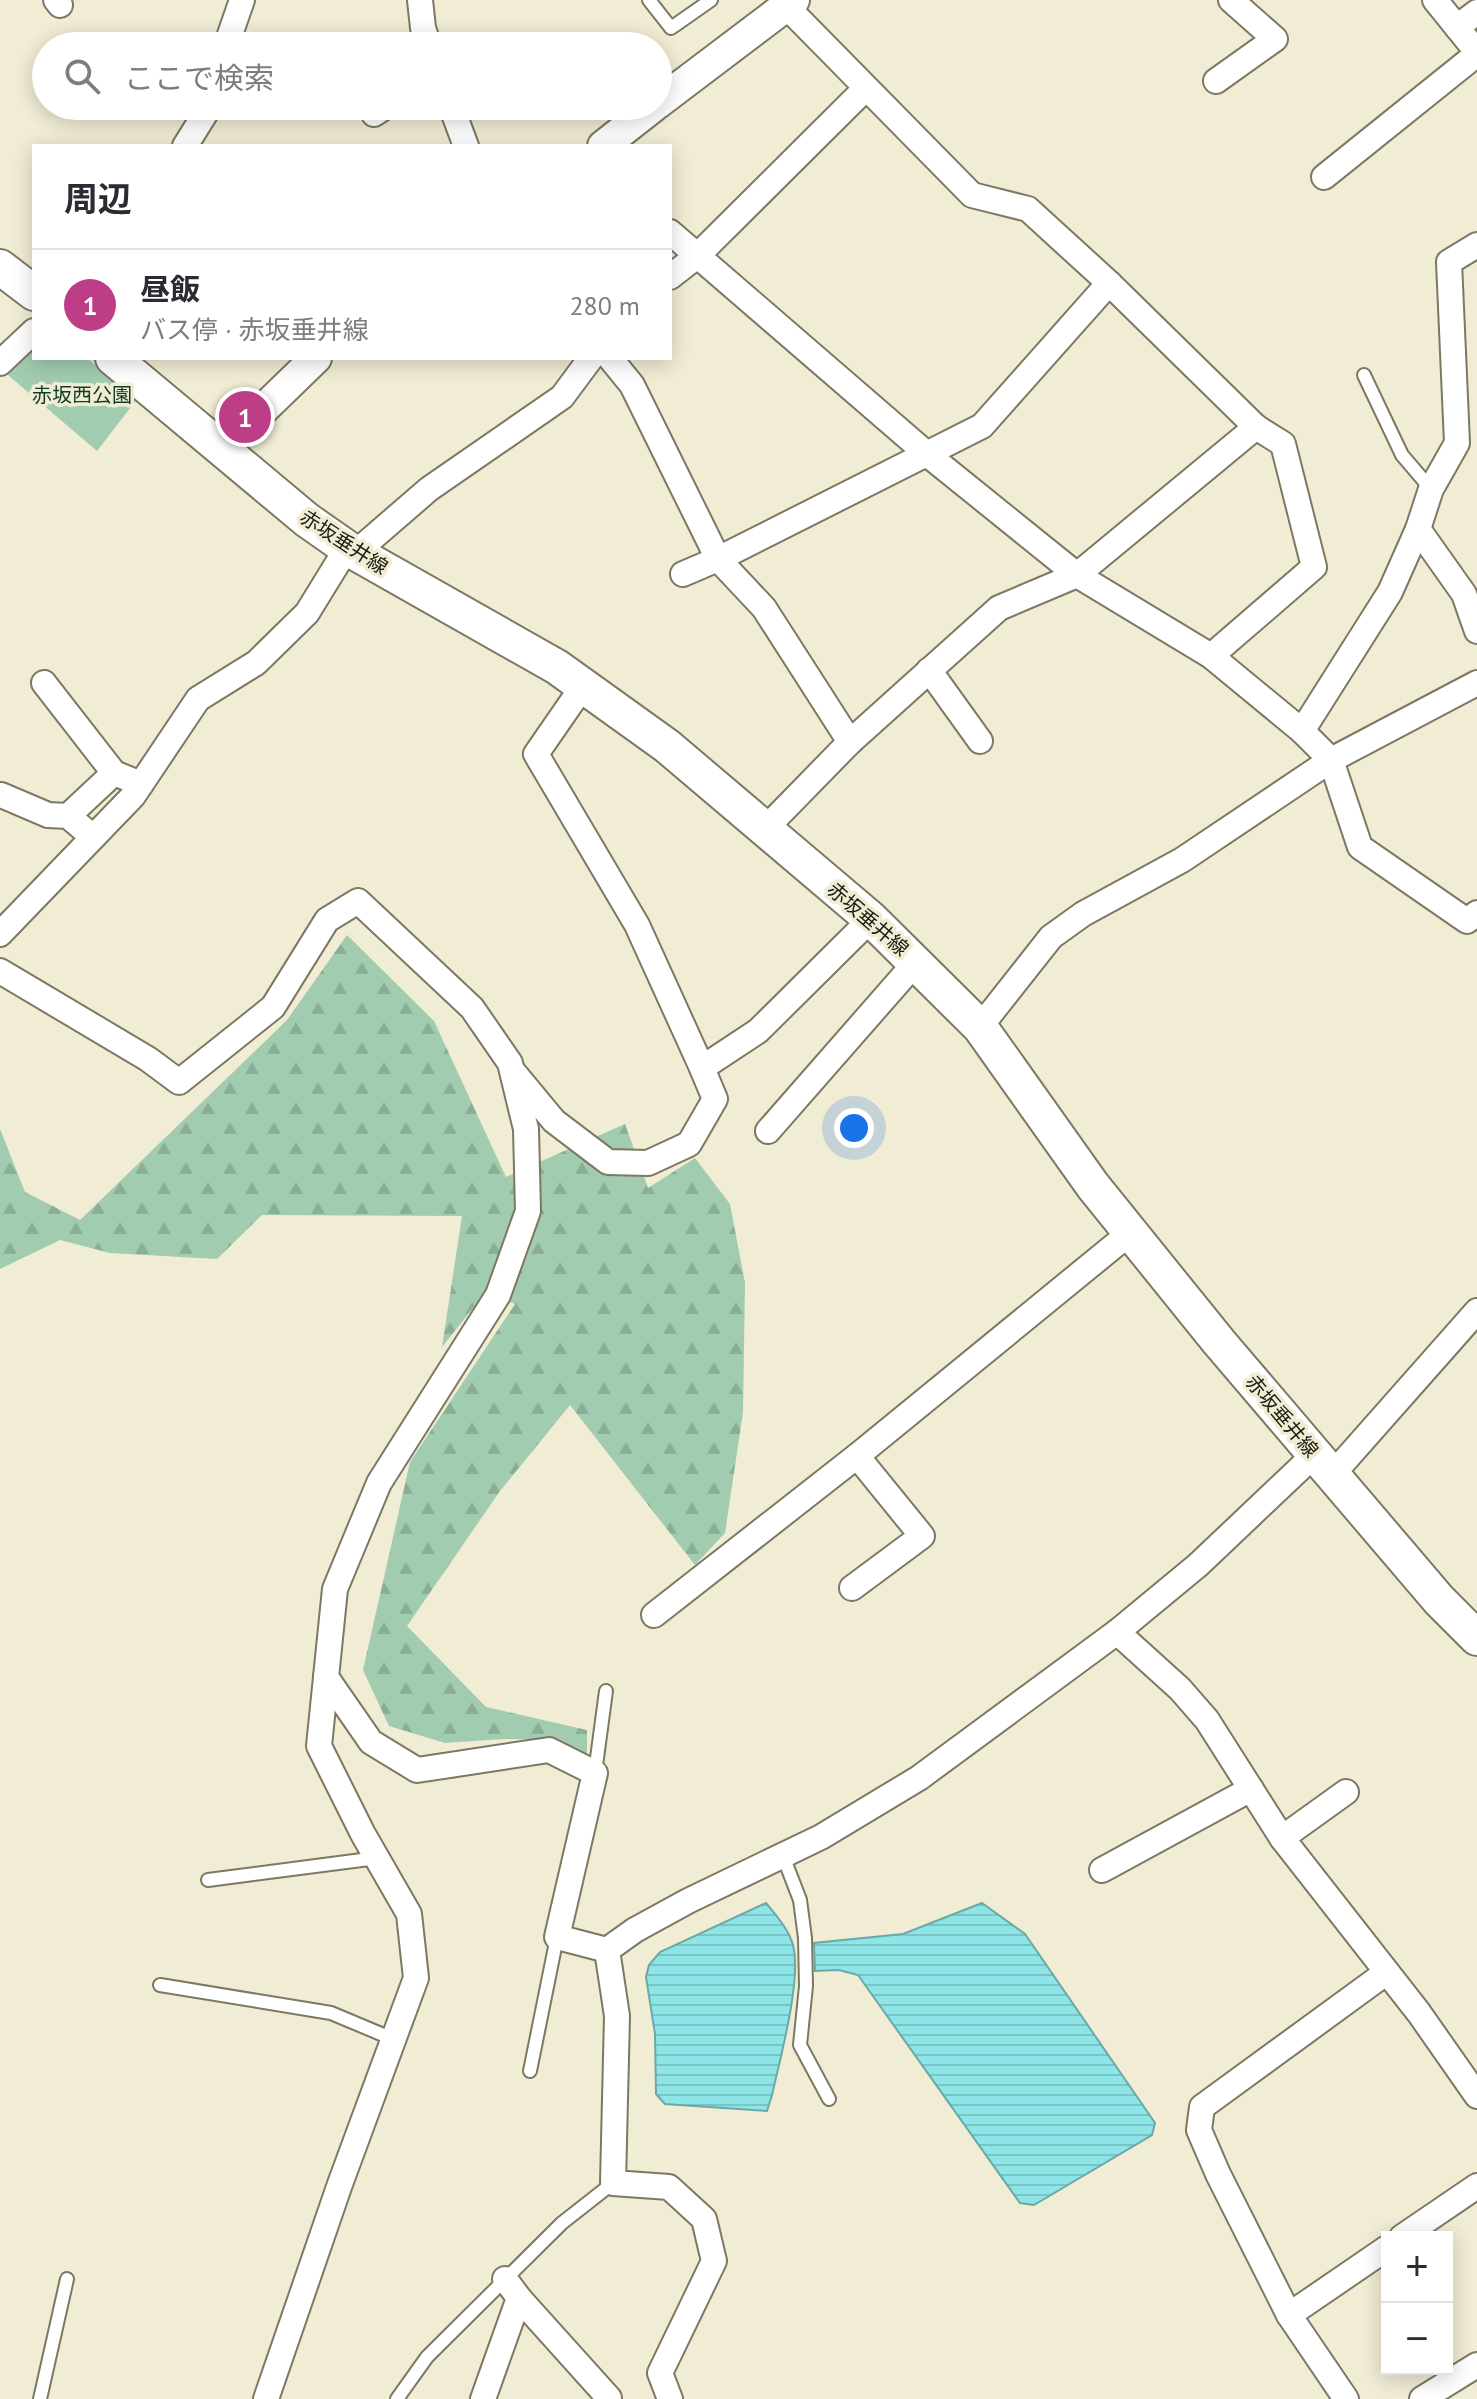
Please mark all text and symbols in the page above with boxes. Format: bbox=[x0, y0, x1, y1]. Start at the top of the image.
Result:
search box bbox=[32, 32, 672, 120]
icon: search bbox=[60, 54, 104, 98]
text: ここで検索 bbox=[124, 58, 274, 97]
text: 周辺 bbox=[64, 176, 132, 220]
text: 昼飯 bbox=[140, 269, 200, 308]
text: 1 bbox=[83, 289, 97, 322]
text: 280 m bbox=[569, 289, 640, 322]
text: バス停 · 赤坂垂井線 bbox=[140, 313, 369, 346]
park label: 赤坂西公園 bbox=[32, 382, 132, 408]
pin: 1 bbox=[219, 387, 271, 447]
street label: 赤坂垂井線 bbox=[295, 504, 393, 580]
street label: 赤坂垂井線 bbox=[822, 876, 914, 962]
your location bbox=[834, 1108, 874, 1148]
street label: 赤坂垂井線 bbox=[1240, 1369, 1324, 1463]
map controls bbox=[1381, 2231, 1453, 2375]
button: + bbox=[1381, 2231, 1453, 2303]
button: − bbox=[1381, 2303, 1453, 2375]

